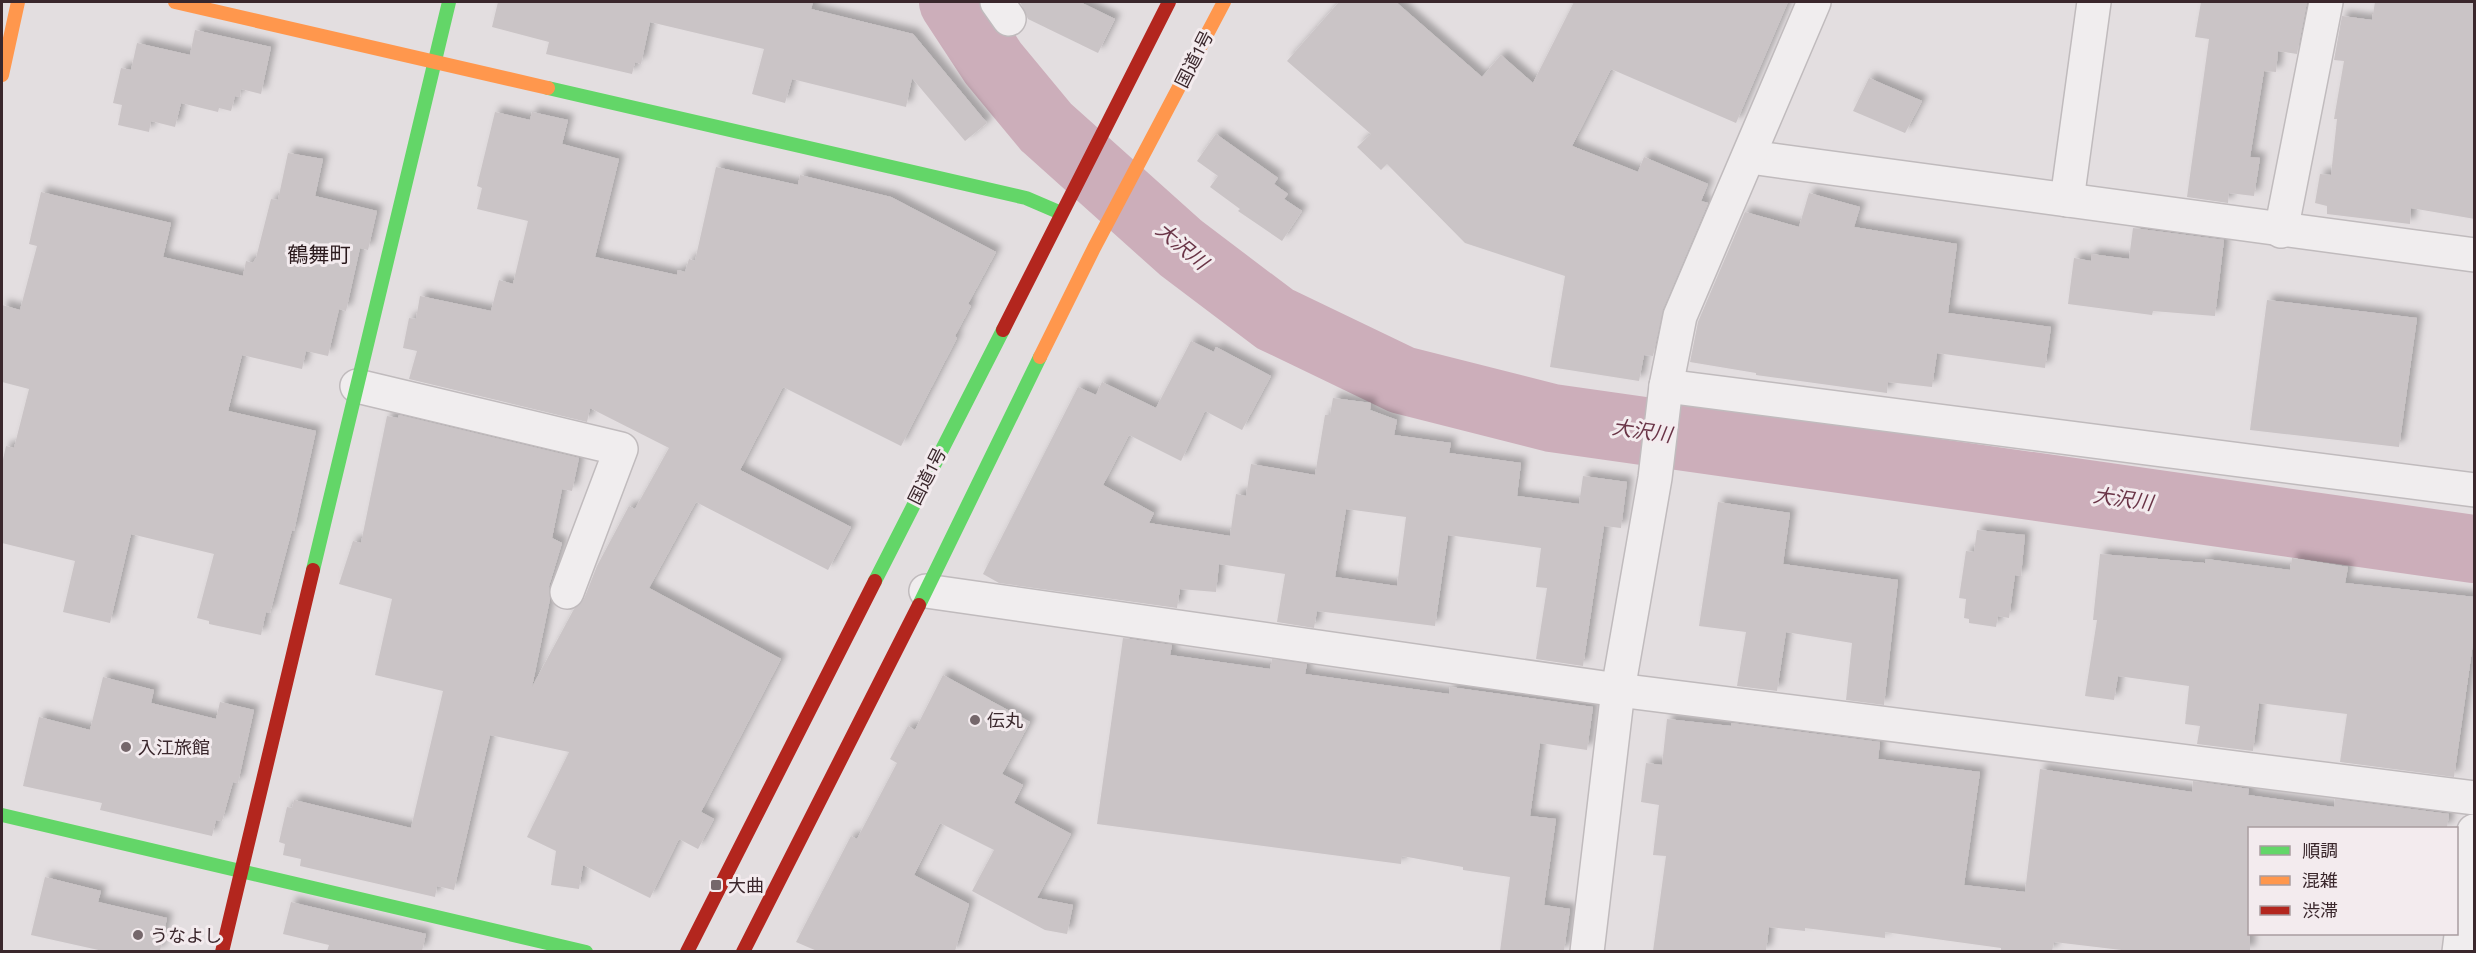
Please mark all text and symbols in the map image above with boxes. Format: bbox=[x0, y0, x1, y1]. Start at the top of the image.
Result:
street label: 国道1号 bbox=[1171, 27, 1217, 91]
water label: 大沢川 bbox=[1151, 218, 1214, 276]
district label: 鶴舞町 bbox=[288, 242, 351, 267]
water label: 大沢川 bbox=[1611, 415, 1675, 447]
street label: 国道1号 bbox=[904, 444, 950, 508]
water label: 大沢川 bbox=[2092, 483, 2156, 515]
place label: 伝丸 bbox=[987, 710, 1023, 731]
marker: 伝丸 bbox=[968, 713, 982, 727]
place label: 入江旅館 bbox=[138, 737, 210, 758]
marker: 入江旅館 bbox=[119, 740, 133, 754]
legend bbox=[2248, 827, 2458, 935]
text: 順調 bbox=[2302, 840, 2338, 861]
text: 混雑 bbox=[2302, 870, 2338, 891]
place label: 大曲 bbox=[728, 875, 764, 896]
marker: 大曲 bbox=[709, 878, 723, 892]
text: 渋滞 bbox=[2302, 900, 2338, 921]
place label: うなよし bbox=[150, 925, 222, 946]
marker: うなよし bbox=[131, 928, 145, 942]

